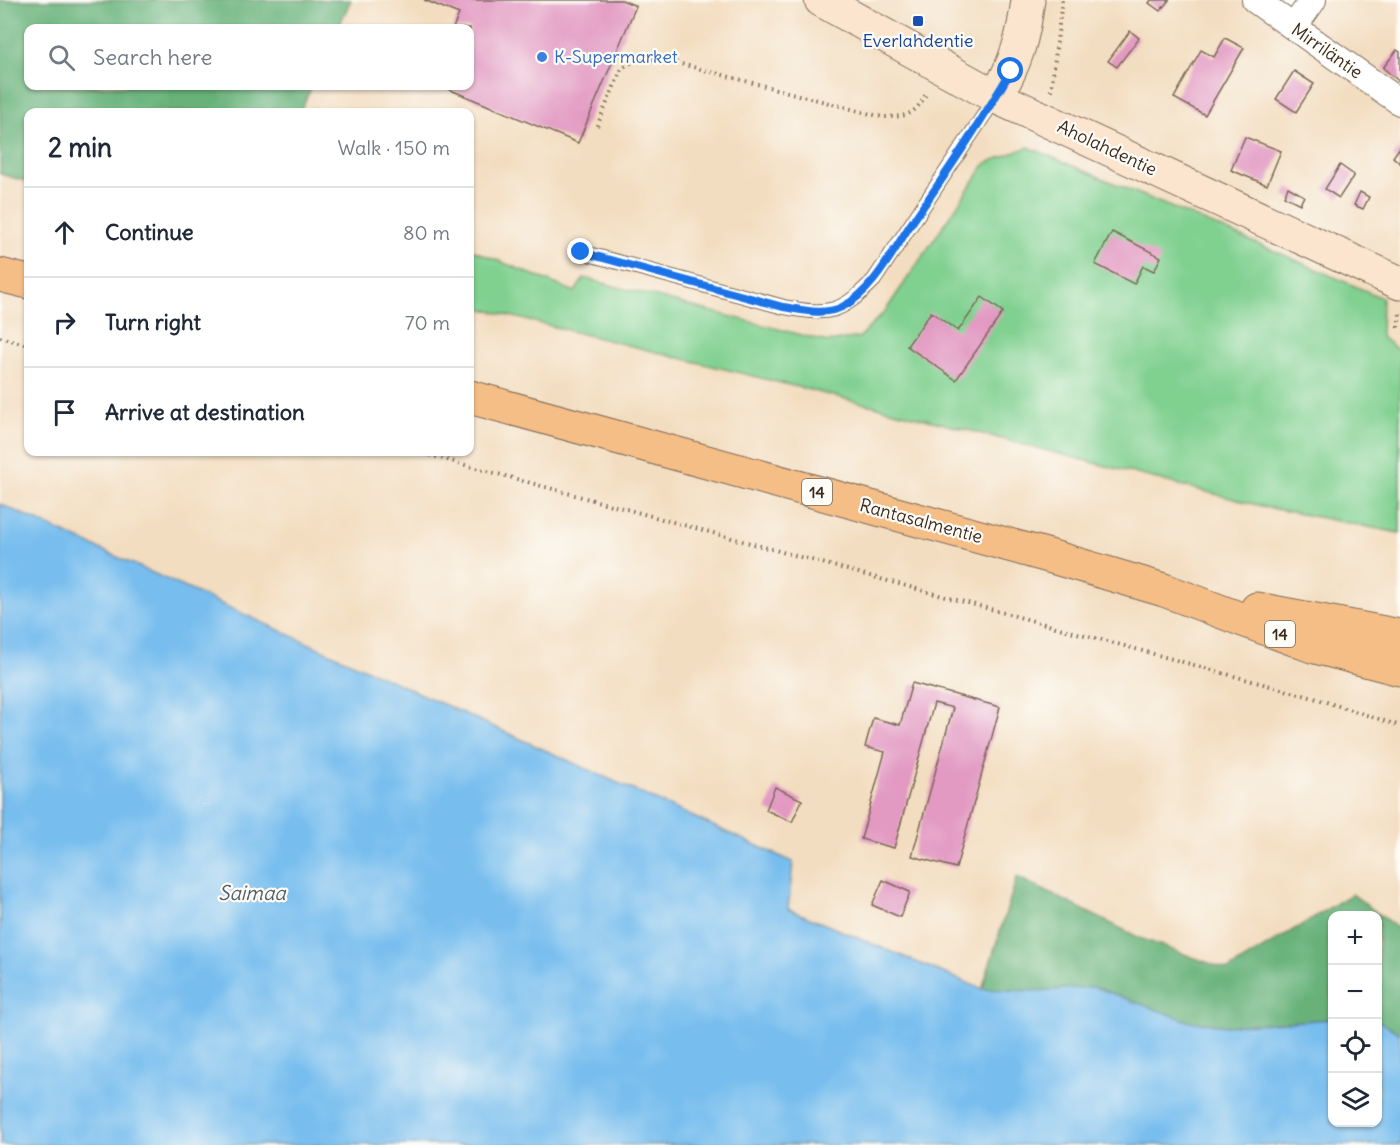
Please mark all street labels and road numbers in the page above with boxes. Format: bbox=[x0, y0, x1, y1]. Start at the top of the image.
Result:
street label: Mirriläntie bbox=[1287, 18, 1367, 83]
street label: Aholahdentie bbox=[1054, 115, 1161, 181]
road number: 14 bbox=[802, 479, 832, 505]
street label: Rantasalmentie bbox=[857, 493, 985, 548]
road number: 14 bbox=[1265, 621, 1295, 647]

